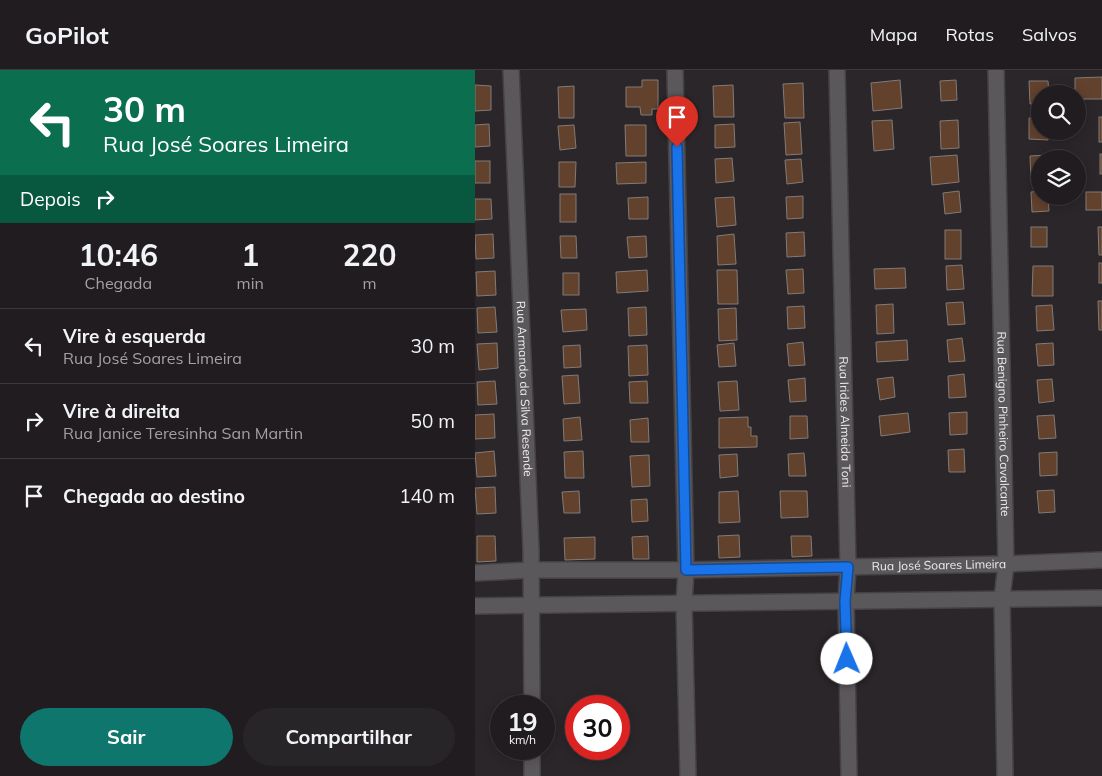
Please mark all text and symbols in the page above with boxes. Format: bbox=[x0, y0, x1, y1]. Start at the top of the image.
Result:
text: GoPilot bbox=[25, 20, 109, 50]
text: Mapa bbox=[870, 23, 918, 46]
text: Rotas bbox=[946, 23, 994, 46]
text: Salvos bbox=[1022, 23, 1077, 46]
map controls bbox=[1031, 85, 1086, 205]
button: search bbox=[1031, 85, 1086, 140]
text: 30 m bbox=[103, 87, 186, 131]
icon: left bbox=[20, 90, 85, 155]
pin bbox=[656, 96, 698, 147]
icon: arrive bbox=[663, 103, 691, 131]
text: Rua José Soares Limeira bbox=[103, 130, 349, 158]
button: layers bbox=[1031, 150, 1086, 205]
icon: right bbox=[91, 185, 119, 213]
text: Depois bbox=[20, 187, 81, 211]
text: 10:46 bbox=[79, 236, 158, 274]
text: 1 bbox=[241, 236, 259, 274]
text: 220 bbox=[342, 236, 396, 274]
text: Chegada bbox=[85, 273, 152, 293]
text: min bbox=[237, 273, 264, 293]
text: m bbox=[362, 273, 376, 293]
street label: Rua Armando da Silva Resende bbox=[514, 300, 536, 477]
text: Vire à esquerda bbox=[63, 324, 206, 348]
street label: Rua Benigno Pinheiro Cavalcante bbox=[994, 331, 1013, 517]
icon: left bbox=[20, 332, 48, 360]
text: 30 m bbox=[411, 334, 455, 358]
text: Rua José Soares Limeira bbox=[63, 348, 242, 368]
street label: Rua Irides Almeida Toni bbox=[836, 356, 854, 488]
text: Vire à direita bbox=[63, 399, 180, 423]
icon: right bbox=[20, 407, 48, 435]
text: 50 m bbox=[411, 409, 455, 433]
text: Rua Janice Teresinha San Martin bbox=[63, 423, 303, 443]
icon: arrive bbox=[20, 482, 48, 510]
text: Chegada ao destino bbox=[63, 484, 245, 508]
text: 140 m bbox=[399, 484, 455, 508]
street label: Rua José Soares Limeira bbox=[872, 556, 1006, 574]
position arrow bbox=[820, 632, 872, 684]
speed limit sign: 30 bbox=[565, 695, 630, 760]
text: 19 bbox=[507, 706, 538, 737]
button: Sair bbox=[20, 708, 233, 766]
button: Compartilhar bbox=[243, 708, 455, 766]
text: km/h bbox=[509, 732, 536, 747]

